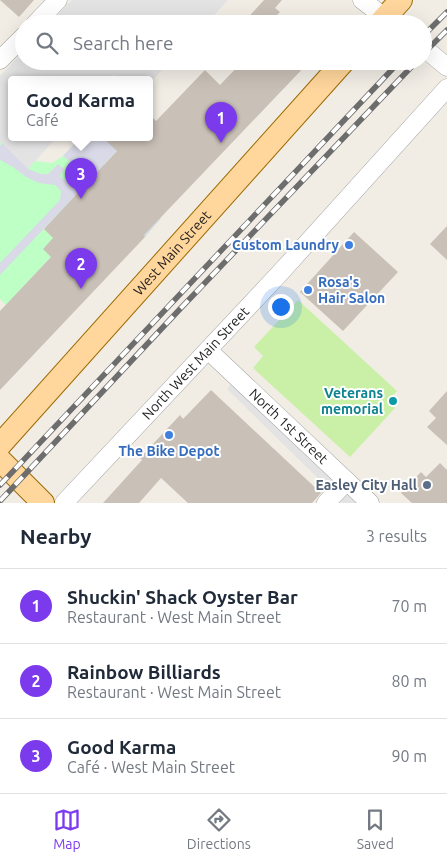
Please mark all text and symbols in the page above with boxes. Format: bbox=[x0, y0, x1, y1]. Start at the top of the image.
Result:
search box bbox=[15, 15, 432, 70]
icon: search bbox=[33, 29, 61, 57]
text: Search here bbox=[73, 32, 173, 54]
popup bbox=[8, 76, 153, 141]
text: Good Karma bbox=[26, 89, 135, 111]
pin: 1 bbox=[205, 102, 237, 143]
text: Café bbox=[26, 111, 59, 129]
pin: 3 bbox=[65, 158, 97, 199]
street label: West Main Street bbox=[130, 207, 215, 299]
place label: Custom Laundry bbox=[232, 237, 340, 253]
marker: Custom Laundry bbox=[343, 239, 355, 251]
pin: 2 bbox=[65, 248, 97, 289]
place label: Rosa's Hair Salon bbox=[318, 274, 385, 306]
marker: Rosa's Hair Salon bbox=[302, 284, 314, 296]
your location bbox=[268, 294, 294, 320]
street label: North West Main Street bbox=[139, 303, 252, 423]
street label: North 1st Street bbox=[246, 385, 332, 467]
place label: Veterans memorial bbox=[321, 385, 383, 417]
marker: Veterans memorial bbox=[387, 395, 399, 407]
marker: The Bike Depot bbox=[163, 429, 175, 441]
place label: The Bike Depot bbox=[118, 443, 220, 459]
place label: Easley City Hall bbox=[316, 477, 417, 493]
marker: Easley City Hall bbox=[421, 479, 433, 491]
text: Nearby bbox=[20, 524, 91, 548]
text: 3 results bbox=[366, 527, 427, 545]
text: Shuckin' Shack Oyster Bar bbox=[67, 586, 298, 608]
text: 1 bbox=[31, 597, 41, 615]
text: 70 m bbox=[391, 597, 427, 615]
text: Restaurant · West Main Street bbox=[67, 608, 281, 626]
text: Rainbow Billiards bbox=[67, 661, 221, 683]
text: 2 bbox=[31, 672, 41, 690]
text: 80 m bbox=[391, 672, 427, 690]
text: Restaurant · West Main Street bbox=[67, 683, 281, 701]
text: Good Karma bbox=[67, 736, 176, 758]
text: 3 bbox=[31, 747, 41, 765]
text: 90 m bbox=[391, 747, 427, 765]
text: Café · West Main Street bbox=[67, 758, 235, 776]
tab: Map bbox=[53, 806, 81, 852]
tab: Directions bbox=[187, 806, 251, 852]
tab: Saved bbox=[357, 806, 394, 852]

